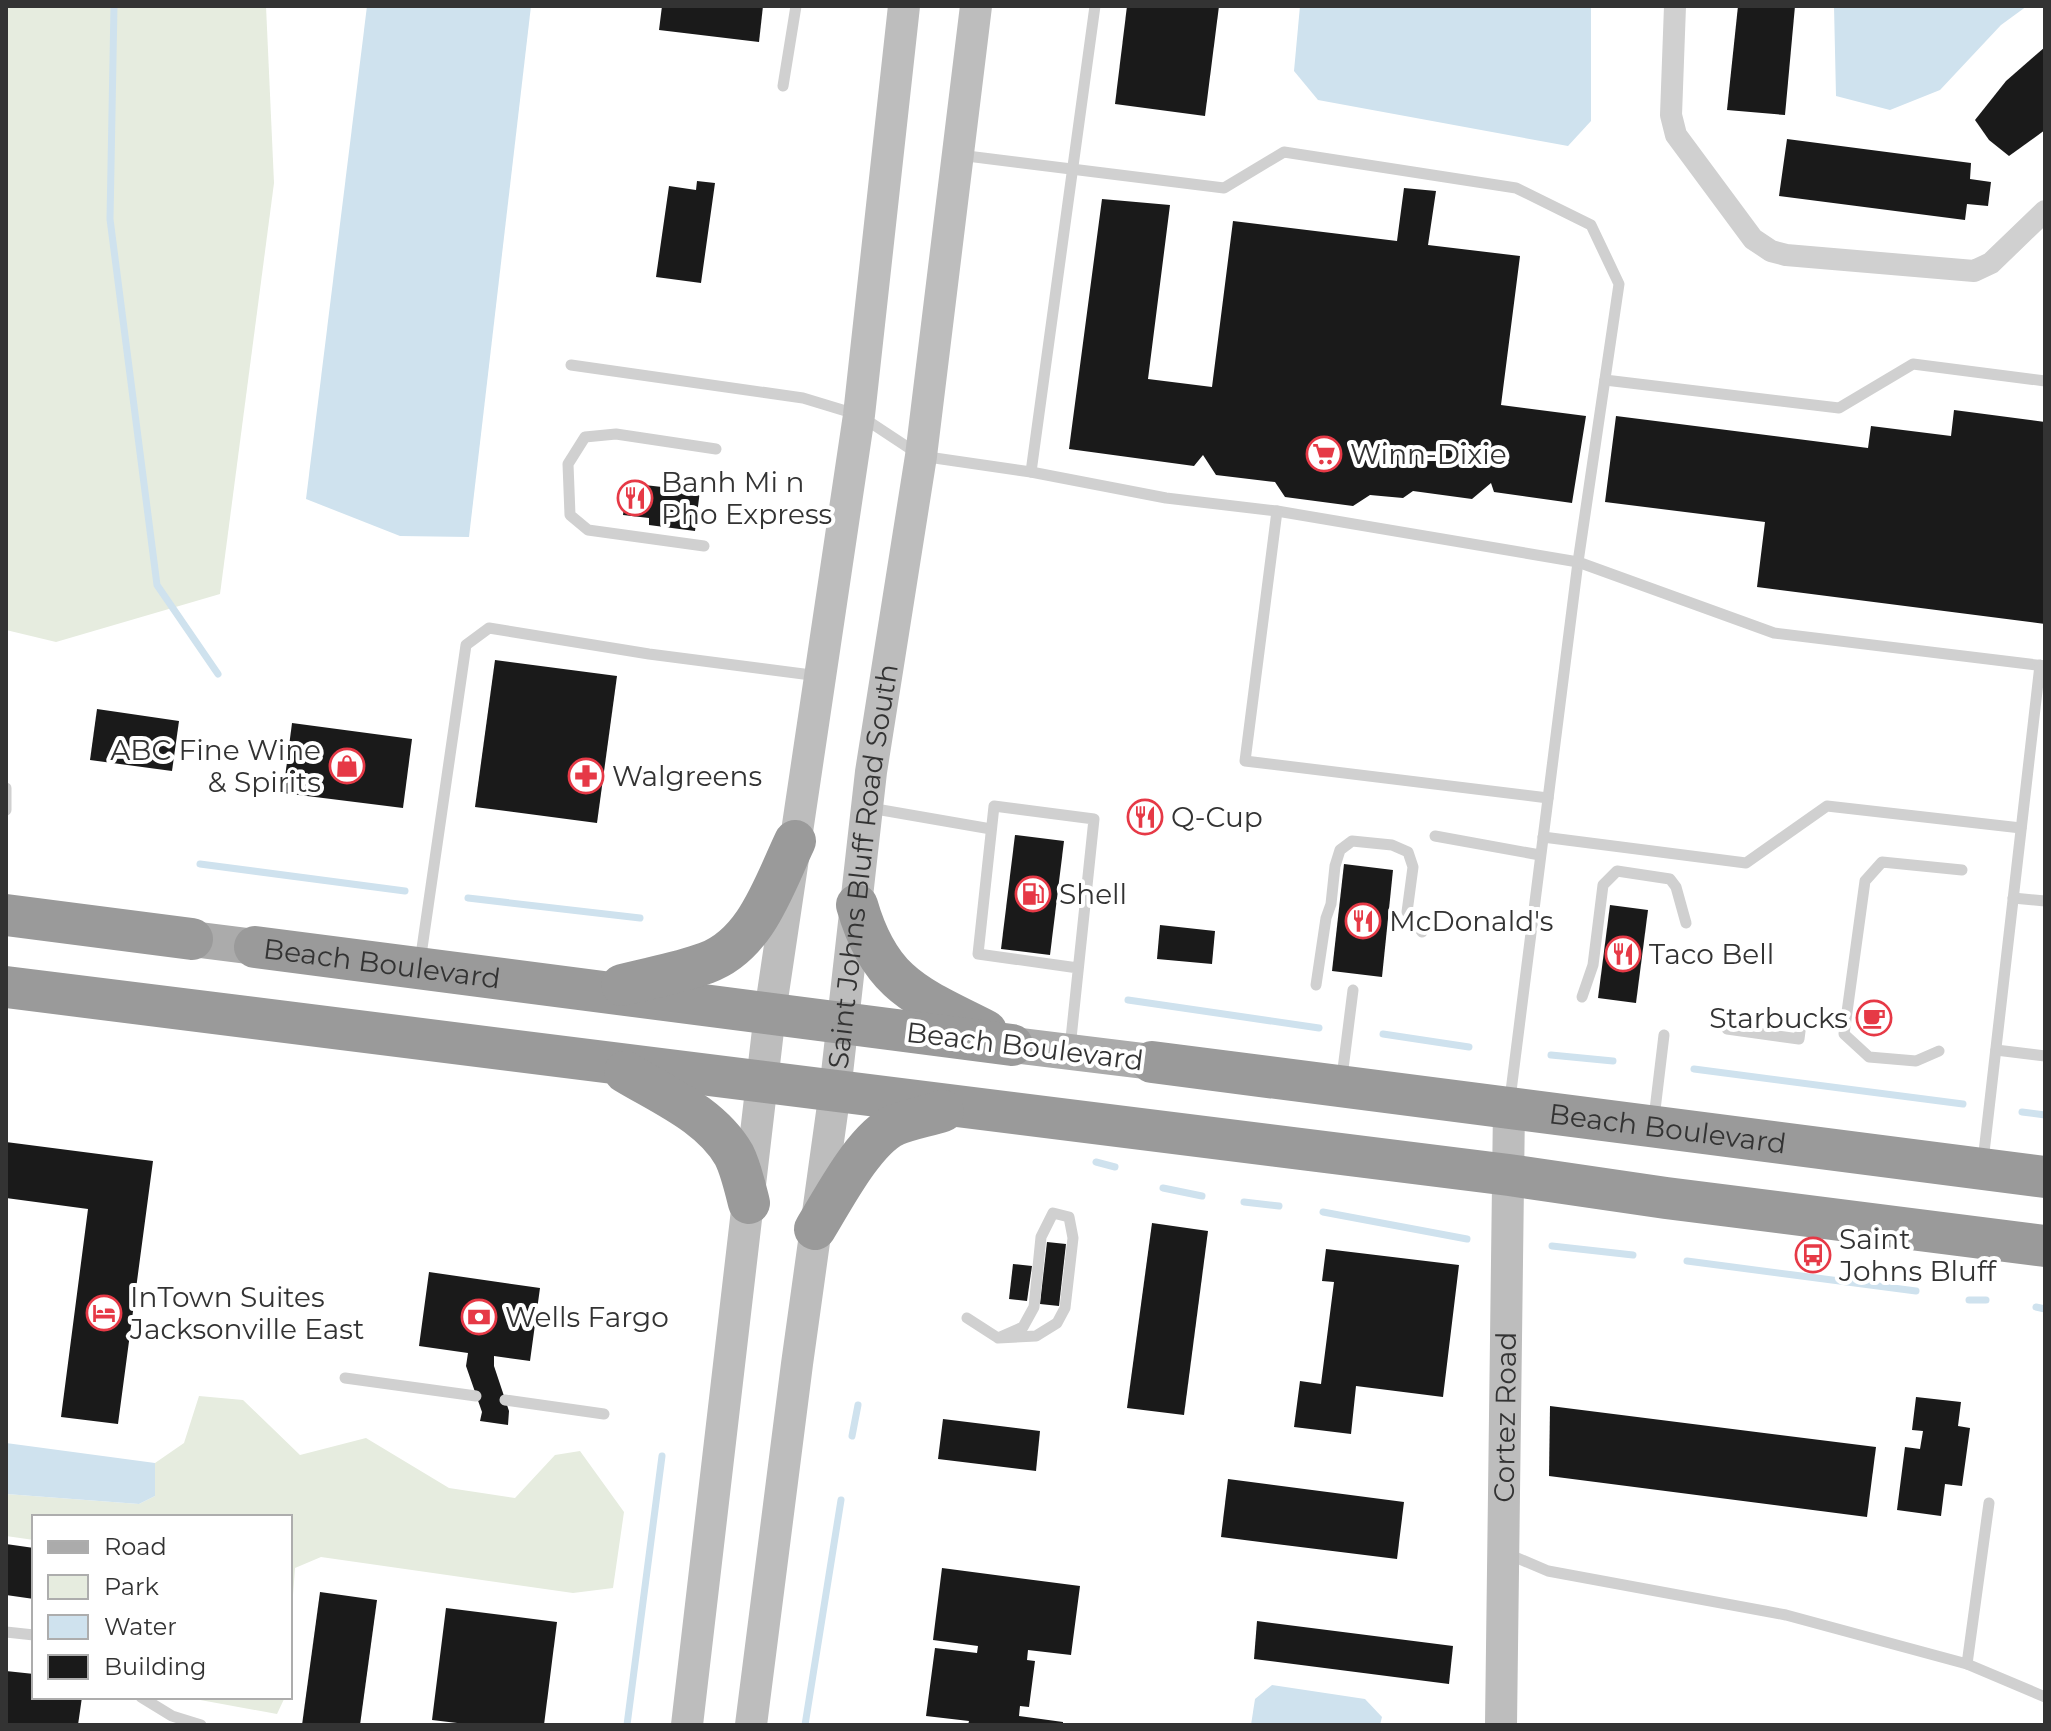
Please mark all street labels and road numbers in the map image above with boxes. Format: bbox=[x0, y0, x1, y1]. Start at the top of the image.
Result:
street label: Saint Johns Bluff Road South bbox=[821, 661, 905, 1071]
street label: Beach Boulevard bbox=[261, 931, 503, 996]
street label: Beach Boulevard bbox=[905, 1015, 1145, 1077]
street label: Beach Boulevard bbox=[1547, 1096, 1788, 1161]
street label: Cortez Road bbox=[1487, 1331, 1523, 1503]

